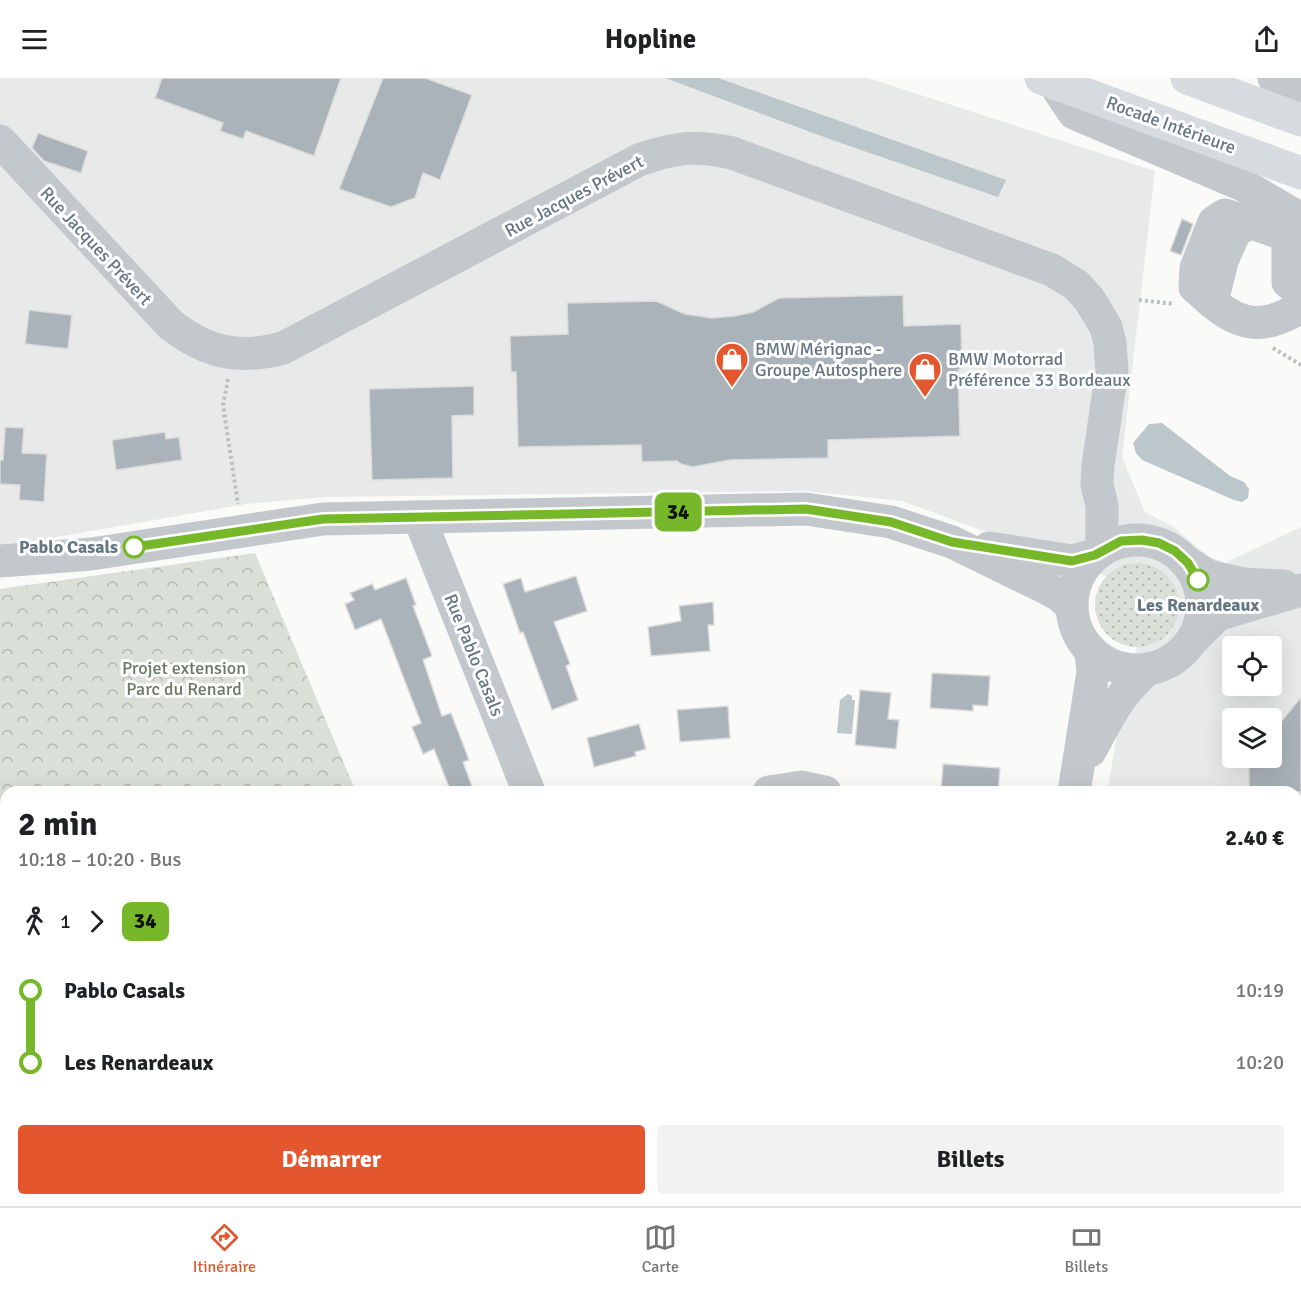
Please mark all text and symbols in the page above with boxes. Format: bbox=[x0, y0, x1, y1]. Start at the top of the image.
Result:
icon: menu bbox=[18, 23, 51, 56]
text: Hopline bbox=[605, 23, 696, 56]
icon: share bbox=[1250, 23, 1283, 56]
street label: Rocade Intérieure bbox=[1103, 91, 1239, 159]
street label: Rue Jacques Prévert bbox=[501, 150, 647, 242]
street label: Rue Jacques Prévert bbox=[36, 182, 156, 310]
place label: BMW Mérignac - Groupe Autosphere bbox=[755, 338, 902, 381]
shop icon: BMW Mérignac - Groupe Autosphere bbox=[714, 341, 750, 388]
place label: BMW Motorrad Préférence 33 Bordeaux bbox=[948, 348, 1131, 391]
shop icon: BMW Motorrad Préférence 33 Bordeaux bbox=[907, 351, 943, 398]
line badge: 34 bbox=[651, 492, 705, 532]
text: 34 bbox=[667, 499, 689, 525]
place label: Pablo Casals bbox=[19, 536, 118, 558]
marker: Pablo Casals bbox=[123, 536, 145, 558]
marker: Les Renardeaux bbox=[1187, 569, 1209, 591]
street label: Rue Pablo Casals bbox=[439, 591, 509, 720]
place label: Les Renardeaux bbox=[1137, 594, 1259, 616]
map controls bbox=[1222, 636, 1282, 768]
button: locate bbox=[1222, 636, 1282, 696]
park label: Projet extension Parc du Renard bbox=[122, 657, 246, 700]
button: layers bbox=[1222, 708, 1282, 768]
text: 2 min bbox=[18, 804, 98, 845]
text: 2.40 € bbox=[1225, 824, 1284, 851]
text: 10:18 – 10:20 · Bus bbox=[18, 847, 181, 872]
icon: walk bbox=[18, 905, 51, 938]
icon: forward bbox=[80, 905, 113, 938]
text: 34 bbox=[134, 908, 157, 934]
text: 1 bbox=[60, 909, 71, 934]
text: Pablo Casals bbox=[64, 977, 185, 1004]
text: 10:19 bbox=[1235, 978, 1284, 1003]
text: Les Renardeaux bbox=[64, 1049, 213, 1076]
text: 10:20 bbox=[1235, 1050, 1284, 1075]
button: Démarrer bbox=[18, 1125, 645, 1194]
button: Billets bbox=[657, 1125, 1284, 1194]
tab: Itinéraire bbox=[193, 1221, 256, 1277]
tab: Carte bbox=[642, 1221, 679, 1277]
tab: Billets bbox=[1065, 1221, 1108, 1277]

